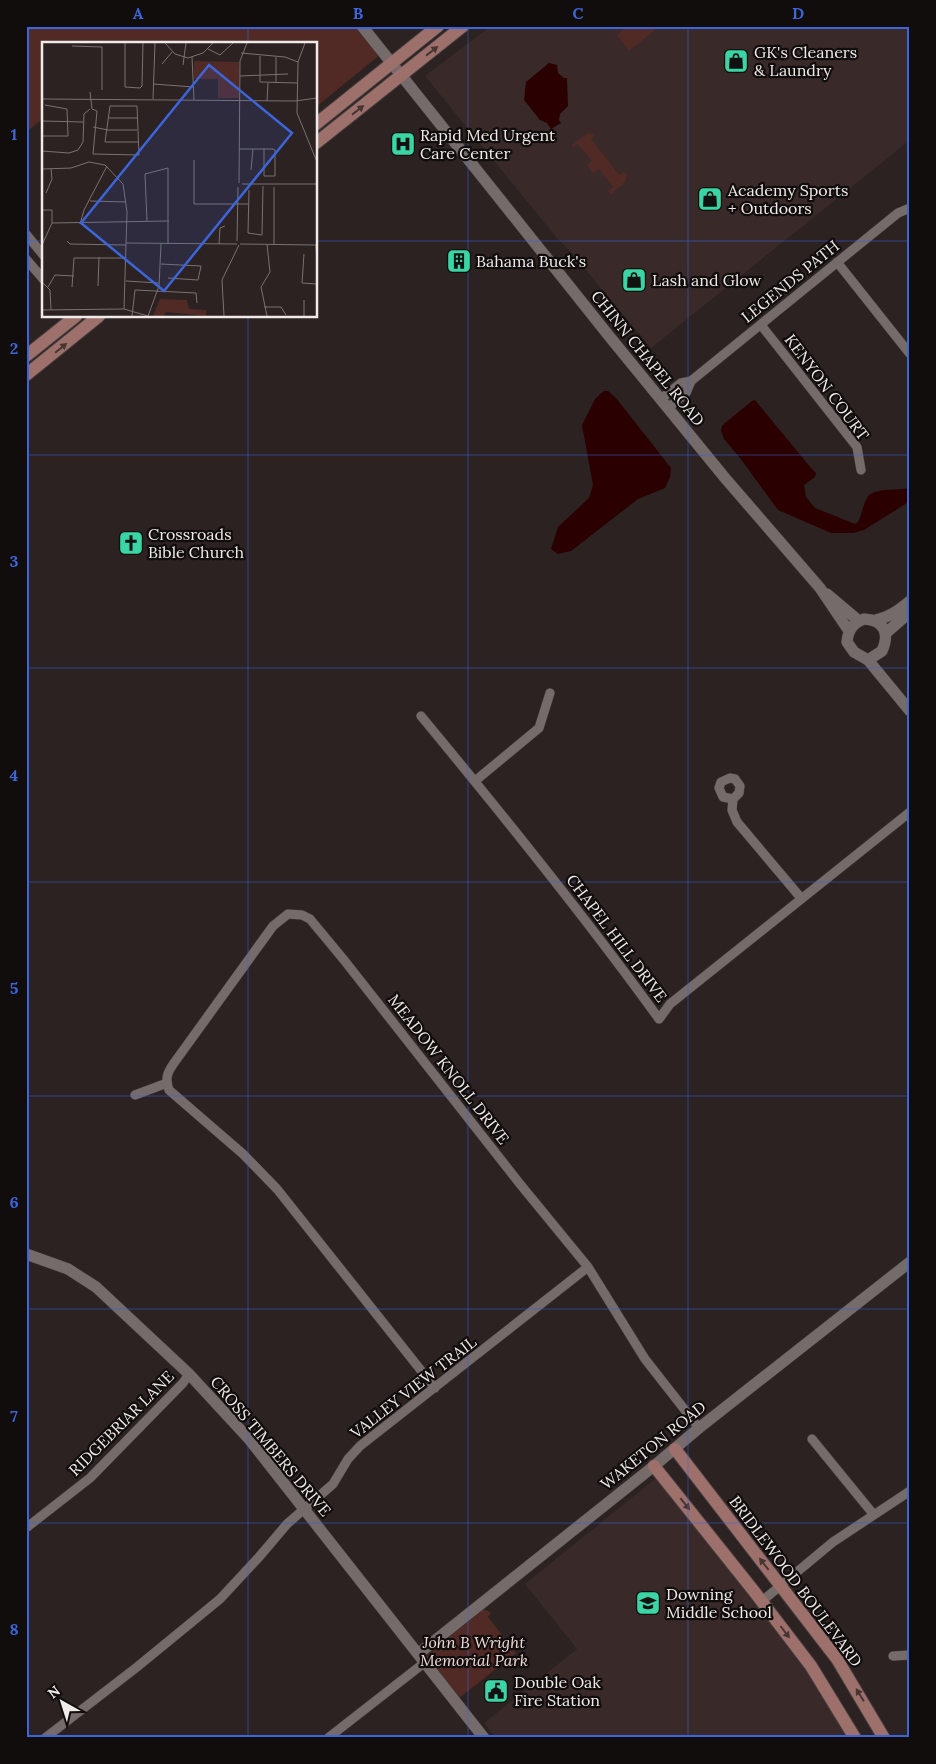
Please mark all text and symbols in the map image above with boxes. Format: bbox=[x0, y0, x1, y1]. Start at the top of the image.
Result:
text: A bbox=[133, 3, 144, 23]
text: B bbox=[353, 3, 364, 23]
text: C bbox=[572, 3, 584, 23]
text: D bbox=[792, 3, 804, 23]
inset map bbox=[42, 42, 318, 318]
place label: GK's Cleaners & Laundry bbox=[754, 42, 857, 80]
one-way arrow bbox=[425, 45, 438, 56]
shop icon: GK's Cleaners & Laundry bbox=[723, 48, 749, 74]
one-way arrow bbox=[351, 105, 364, 116]
text: 1 bbox=[11, 124, 17, 144]
place label: Rapid Med Urgent Care Center bbox=[420, 125, 556, 163]
hospital icon: Rapid Med Urgent Care Center bbox=[390, 131, 416, 157]
place label: Academy Sports + Outdoors bbox=[727, 180, 848, 218]
shop icon: Academy Sports + Outdoors bbox=[697, 186, 723, 212]
street label: LEGENDS PATH bbox=[737, 235, 843, 327]
building icon: Bahama Buck's bbox=[446, 248, 472, 274]
place label: Bahama Buck's bbox=[476, 251, 586, 271]
shop icon: Lash and Glow bbox=[621, 267, 647, 293]
place label: Lash and Glow bbox=[652, 270, 762, 290]
street label: CHINN CHAPEL ROAD bbox=[587, 286, 709, 430]
street label: KENYON COURT bbox=[781, 330, 873, 444]
text: 2 bbox=[10, 338, 18, 358]
one-way arrow bbox=[54, 342, 67, 353]
place label: Crossroads Bible Church bbox=[148, 524, 245, 562]
church icon: Crossroads Bible Church bbox=[118, 530, 144, 556]
text: 3 bbox=[10, 551, 19, 571]
text: 4 bbox=[10, 765, 19, 785]
street label: CHAPEL HILL DRIVE bbox=[562, 870, 672, 1006]
text: 5 bbox=[10, 978, 19, 998]
street label: MEADOW KNOLL DRIVE bbox=[384, 990, 514, 1148]
text: 6 bbox=[9, 1192, 19, 1212]
street label: VALLEY VIEW TRAIL bbox=[345, 1332, 480, 1443]
street label: RIDGEBRIAR LANE bbox=[64, 1366, 178, 1480]
street label: CROSS TIMBERS DRIVE bbox=[206, 1372, 336, 1520]
street label: WAKETON ROAD bbox=[596, 1396, 710, 1494]
text: 7 bbox=[10, 1406, 18, 1426]
street label: BRIDLEWOOD BOULEVARD bbox=[725, 1492, 867, 1670]
one-way arrow bbox=[679, 1497, 690, 1510]
one-way arrow bbox=[759, 1557, 769, 1571]
place label: Downing Middle School bbox=[666, 1584, 772, 1622]
school or university icon: Downing Middle School bbox=[635, 1590, 661, 1616]
text: 8 bbox=[9, 1619, 19, 1639]
one-way arrow bbox=[779, 1625, 790, 1638]
park label: John B Wright Memorial Park bbox=[420, 1632, 528, 1670]
place label: Double Oak Fire Station bbox=[514, 1672, 601, 1710]
north arrow bbox=[38, 1676, 88, 1726]
public building icon: Double Oak Fire Station bbox=[483, 1678, 509, 1704]
text: N bbox=[44, 1681, 64, 1702]
one-way arrow bbox=[855, 1689, 864, 1702]

